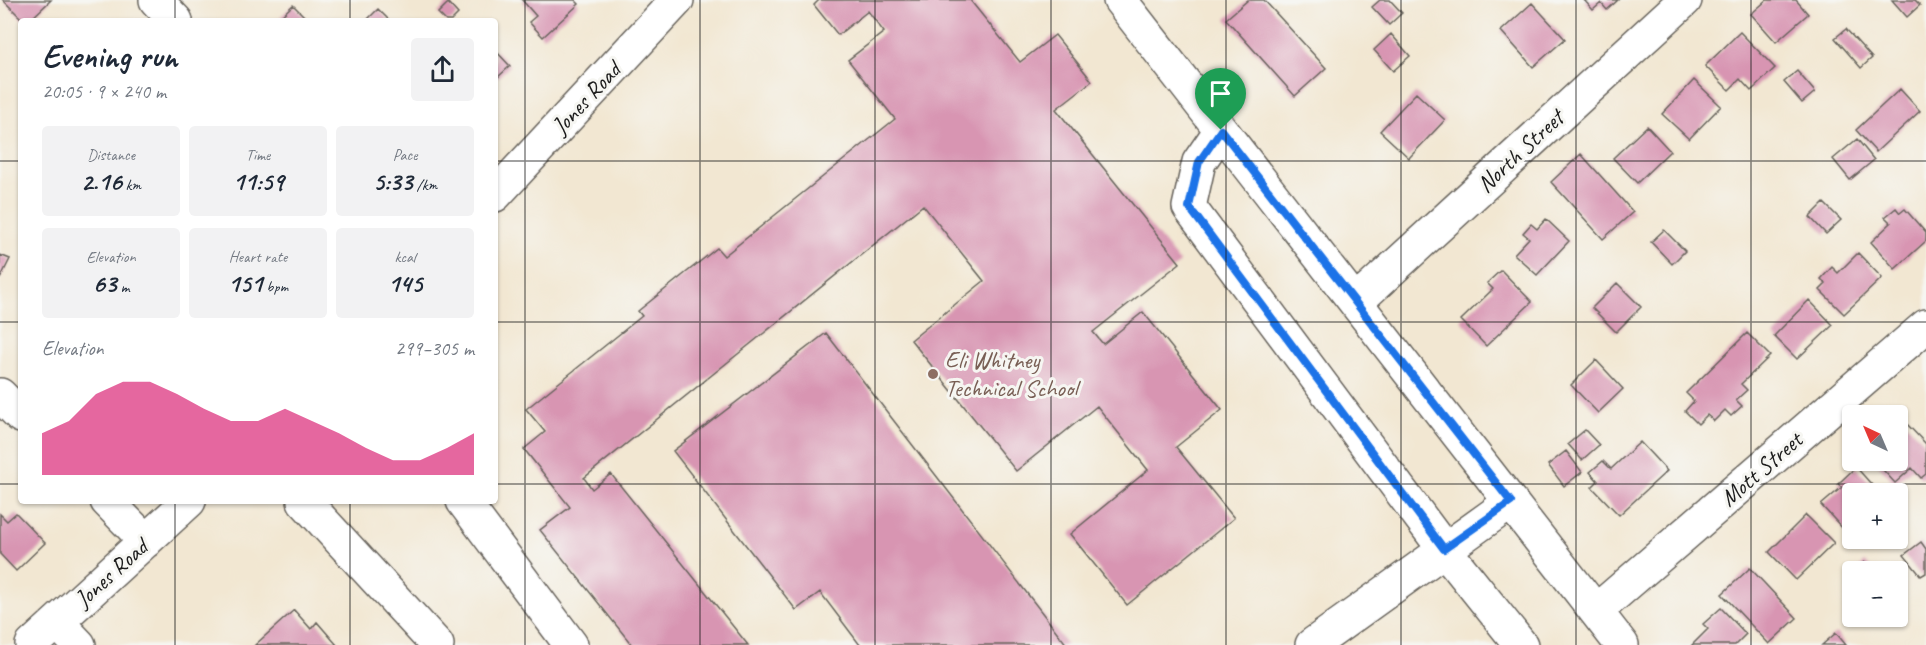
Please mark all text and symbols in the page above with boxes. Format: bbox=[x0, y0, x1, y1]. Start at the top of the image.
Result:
text: Evening run bbox=[42, 35, 177, 77]
button: share bbox=[411, 38, 474, 101]
street label: Jones Road bbox=[544, 53, 630, 141]
pin bbox=[1195, 68, 1246, 130]
icon: arrive bbox=[1204, 77, 1237, 110]
text: 20:05 · 9 × 240 m bbox=[42, 79, 166, 104]
street label: North Street bbox=[1470, 101, 1572, 199]
text: Distance bbox=[87, 145, 135, 165]
text: Time bbox=[246, 145, 270, 165]
text: Pace bbox=[393, 145, 417, 165]
text: 2.16 bbox=[81, 165, 122, 198]
text: 11:59 bbox=[232, 165, 284, 198]
text: 5:33 bbox=[373, 165, 413, 198]
text: km bbox=[122, 175, 141, 195]
text: /km bbox=[413, 175, 437, 195]
text: Elevation bbox=[86, 247, 136, 267]
text: Heart rate bbox=[229, 247, 287, 267]
text: kcal bbox=[394, 247, 416, 267]
text: 63 bbox=[93, 267, 117, 300]
text: 151 bbox=[228, 267, 262, 300]
text: 145 bbox=[388, 267, 422, 300]
text: m bbox=[117, 277, 129, 297]
text: bpm bbox=[262, 277, 288, 297]
text: Elevation bbox=[42, 336, 104, 361]
text: 299–305 m bbox=[395, 336, 474, 361]
place label: Eli Whitney Technical School bbox=[945, 345, 1081, 403]
marker: Eli Whitney Technical School bbox=[926, 367, 940, 381]
north arrow bbox=[1842, 405, 1908, 471]
map controls bbox=[1842, 405, 1908, 627]
street label: Mott Street bbox=[1714, 424, 1810, 513]
button: + bbox=[1842, 483, 1908, 549]
street label: Jones Road bbox=[67, 530, 157, 614]
button: − bbox=[1842, 561, 1908, 627]

